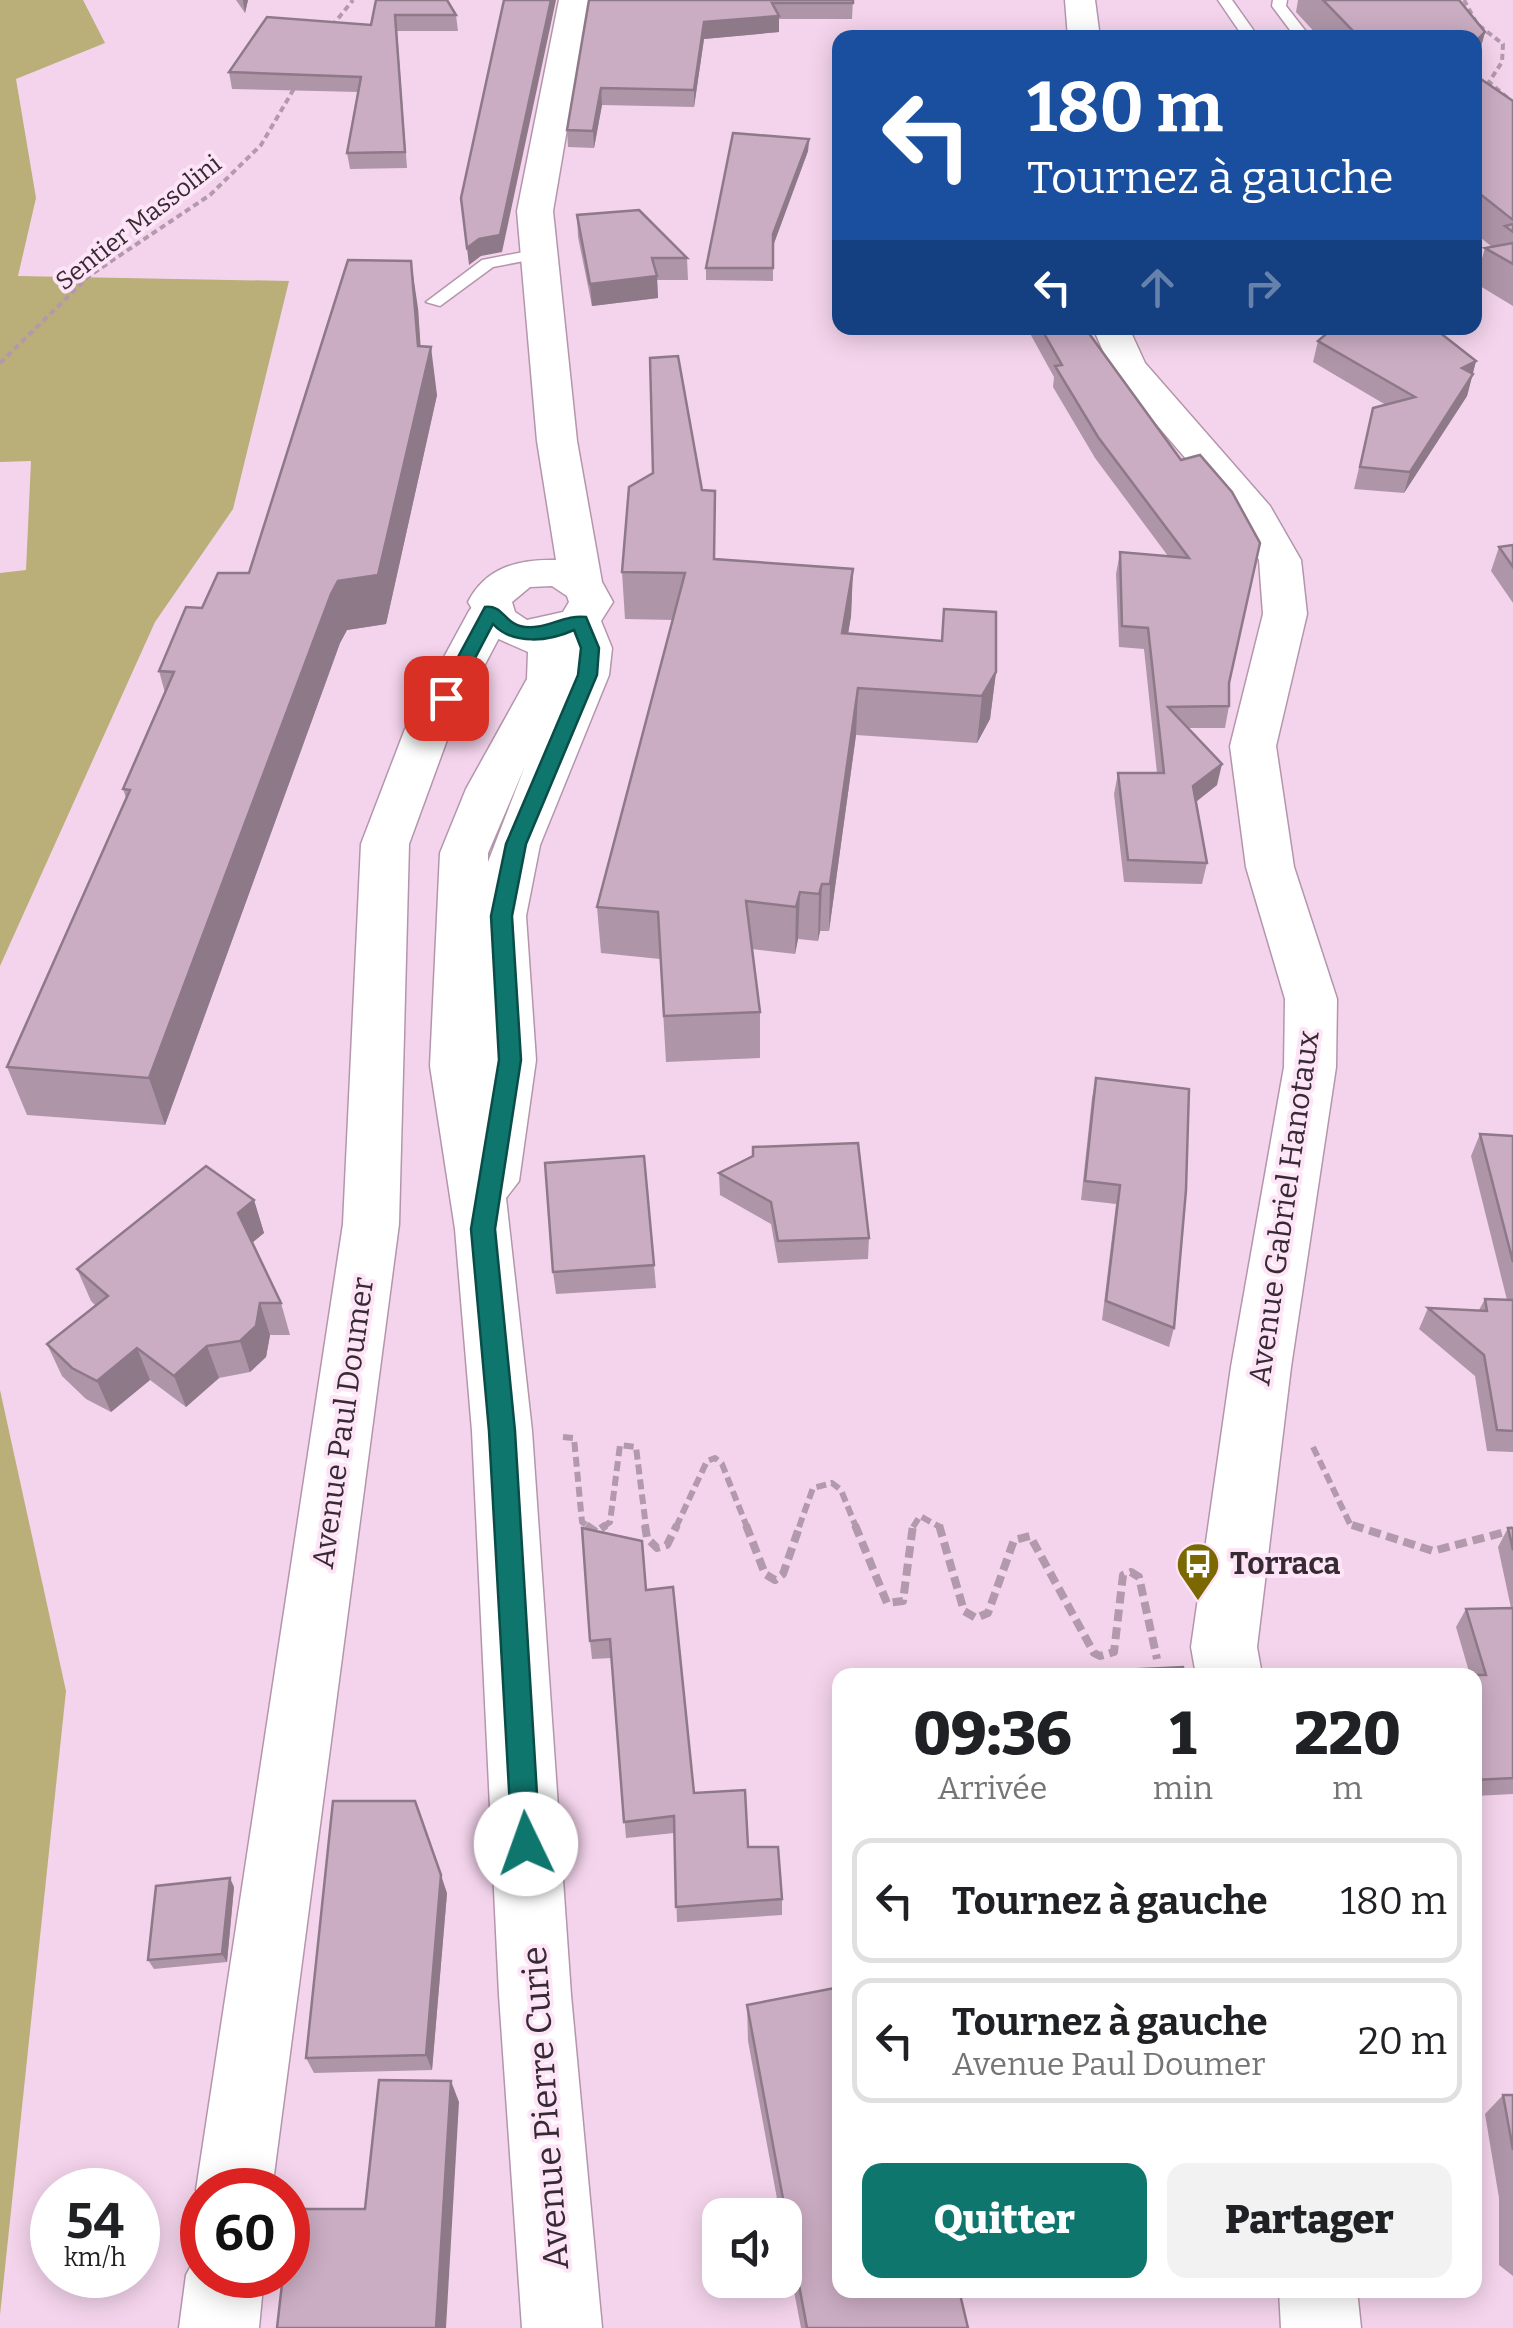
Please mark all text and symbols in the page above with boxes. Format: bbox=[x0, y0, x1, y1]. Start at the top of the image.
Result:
text: 180 m bbox=[1027, 66, 1223, 150]
icon: left bbox=[862, 70, 992, 200]
street label: Sentier Massolini bbox=[50, 149, 227, 297]
text: Tournez à gauche bbox=[1027, 151, 1394, 205]
icon: left bbox=[1025, 260, 1080, 315]
icon: ahead bbox=[1130, 260, 1185, 315]
icon: right bbox=[1235, 260, 1290, 315]
pin bbox=[404, 656, 489, 741]
icon: arrive bbox=[419, 671, 474, 726]
street label: Avenue Gabriel Hanotaux bbox=[1241, 1028, 1327, 1388]
street label: Avenue Paul Doumer bbox=[305, 1275, 381, 1571]
bus stop icon: Torraca bbox=[1175, 1541, 1221, 1602]
place label: Torraca bbox=[1230, 1546, 1340, 1582]
text: 09:36 bbox=[913, 1698, 1072, 1770]
text: 1 bbox=[1170, 1698, 1196, 1770]
text: 220 bbox=[1294, 1698, 1401, 1770]
text: Arrivée bbox=[938, 1769, 1047, 1807]
text: min bbox=[1153, 1769, 1213, 1807]
text: m bbox=[1332, 1769, 1363, 1807]
position arrow bbox=[474, 1792, 578, 1896]
icon: left bbox=[867, 1873, 922, 1928]
text: Tournez à gauche bbox=[952, 1878, 1268, 1924]
text: 180 m bbox=[1341, 1878, 1447, 1924]
street label: Avenue Pierre Curie bbox=[513, 1945, 577, 2271]
text: Tournez à gauche bbox=[952, 1999, 1268, 2045]
icon: left bbox=[867, 2013, 922, 2068]
text: 20 m bbox=[1358, 2018, 1447, 2064]
text: Avenue Paul Doumer bbox=[952, 2045, 1265, 2083]
button: Quitter bbox=[862, 2163, 1147, 2278]
button: Partager bbox=[1167, 2163, 1452, 2278]
speed limit sign: 60 bbox=[180, 2168, 310, 2298]
text: 54 bbox=[66, 2191, 124, 2251]
map controls bbox=[702, 2198, 802, 2298]
button: sound bbox=[702, 2198, 802, 2298]
text: km/h bbox=[64, 2243, 126, 2273]

